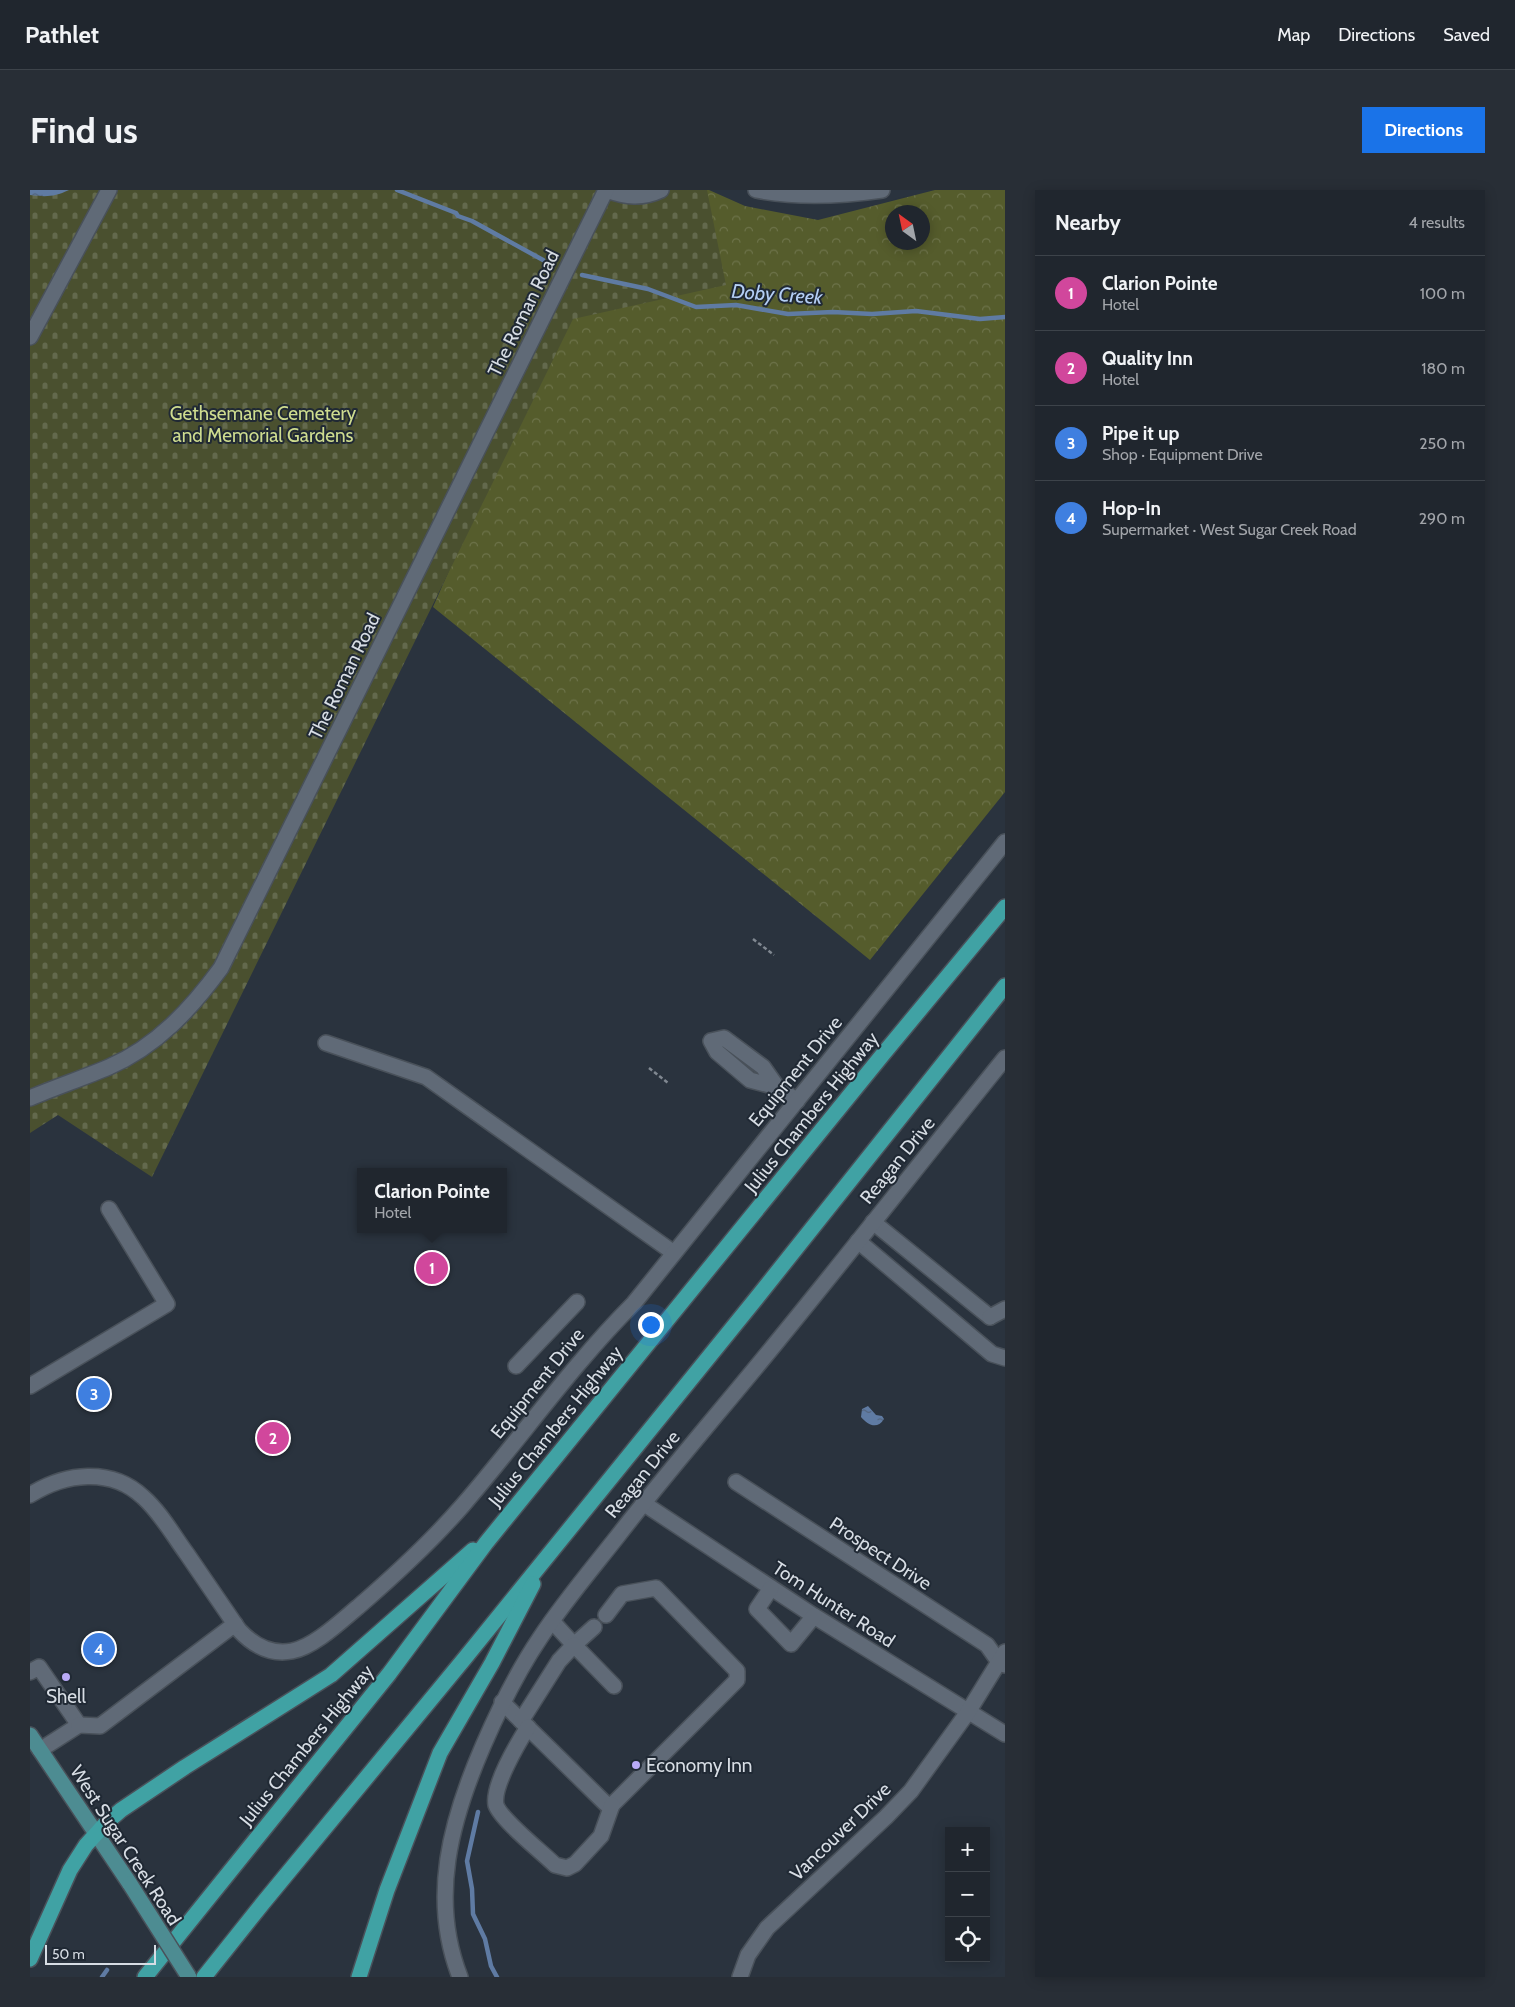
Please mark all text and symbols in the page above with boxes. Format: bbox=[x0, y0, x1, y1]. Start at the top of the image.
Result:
text: Pathlet bbox=[25, 20, 99, 49]
text: Map bbox=[1277, 24, 1310, 46]
text: Directions bbox=[1338, 24, 1415, 46]
text: Saved bbox=[1443, 24, 1490, 46]
button: Directions bbox=[1362, 107, 1485, 153]
text: Find us bbox=[30, 109, 138, 152]
north arrow bbox=[885, 205, 930, 250]
text: Nearby bbox=[1055, 210, 1121, 235]
text: 4 results bbox=[1408, 213, 1465, 232]
street label: The Roman Road bbox=[483, 246, 564, 380]
text: Clarion Pointe bbox=[1102, 272, 1218, 295]
water label: Doby Creek bbox=[731, 279, 825, 309]
text: 1 bbox=[1068, 284, 1074, 303]
text: 100 m bbox=[1420, 284, 1465, 303]
text: Hotel bbox=[1102, 295, 1139, 314]
text: Quality Inn bbox=[1102, 347, 1193, 370]
text: 2 bbox=[1067, 359, 1075, 378]
text: 180 m bbox=[1421, 359, 1465, 378]
text: Hotel bbox=[1102, 370, 1139, 389]
park label: Gethsemane Cemetery and Memorial Gardens bbox=[170, 402, 357, 447]
text: Pipe it up bbox=[1102, 422, 1179, 445]
text: 3 bbox=[1067, 434, 1075, 453]
text: 250 m bbox=[1419, 434, 1465, 453]
text: Shop · Equipment Drive bbox=[1102, 445, 1263, 464]
text: Hop-In bbox=[1102, 497, 1161, 520]
text: 4 bbox=[1066, 509, 1076, 528]
text: 290 m bbox=[1419, 509, 1465, 528]
text: Supermarket · West Sugar Creek Road bbox=[1102, 520, 1357, 539]
street label: The Roman Road bbox=[304, 609, 385, 743]
street label: Equipment Drive bbox=[744, 1011, 847, 1131]
street label: Julius Chambers Highway bbox=[739, 1027, 884, 1198]
street label: Reagan Drive bbox=[855, 1112, 940, 1209]
popup bbox=[357, 1168, 507, 1233]
text: Clarion Pointe bbox=[374, 1180, 490, 1203]
text: Hotel bbox=[374, 1203, 411, 1222]
pin: 1 bbox=[416, 1249, 448, 1287]
your location bbox=[638, 1312, 664, 1338]
street label: Equipment Drive bbox=[486, 1323, 589, 1443]
street label: Julius Chambers Highway bbox=[483, 1341, 628, 1512]
pin: 3 bbox=[78, 1375, 110, 1413]
pin: 2 bbox=[257, 1419, 289, 1457]
street label: Reagan Drive bbox=[600, 1426, 685, 1523]
street label: Prospect Drive bbox=[825, 1512, 936, 1595]
street label: Tom Hunter Road bbox=[768, 1556, 899, 1653]
pin: 4 bbox=[83, 1630, 115, 1668]
street label: Julius Chambers Highway bbox=[234, 1660, 379, 1831]
marker: Shell bbox=[60, 1671, 72, 1683]
place label: Shell bbox=[46, 1685, 86, 1708]
place label: Economy Inn bbox=[646, 1754, 752, 1777]
marker: Economy Inn bbox=[630, 1759, 642, 1771]
street label: West Sugar Creek Road bbox=[65, 1761, 186, 1930]
street label: Vancouver Drive bbox=[785, 1777, 896, 1885]
map controls bbox=[945, 1827, 990, 1962]
button: + bbox=[945, 1827, 990, 1872]
button: − bbox=[945, 1872, 990, 1917]
button: locate bbox=[945, 1917, 990, 1962]
scale bar bbox=[45, 1942, 156, 1965]
text: 50 m bbox=[52, 1945, 85, 1963]

